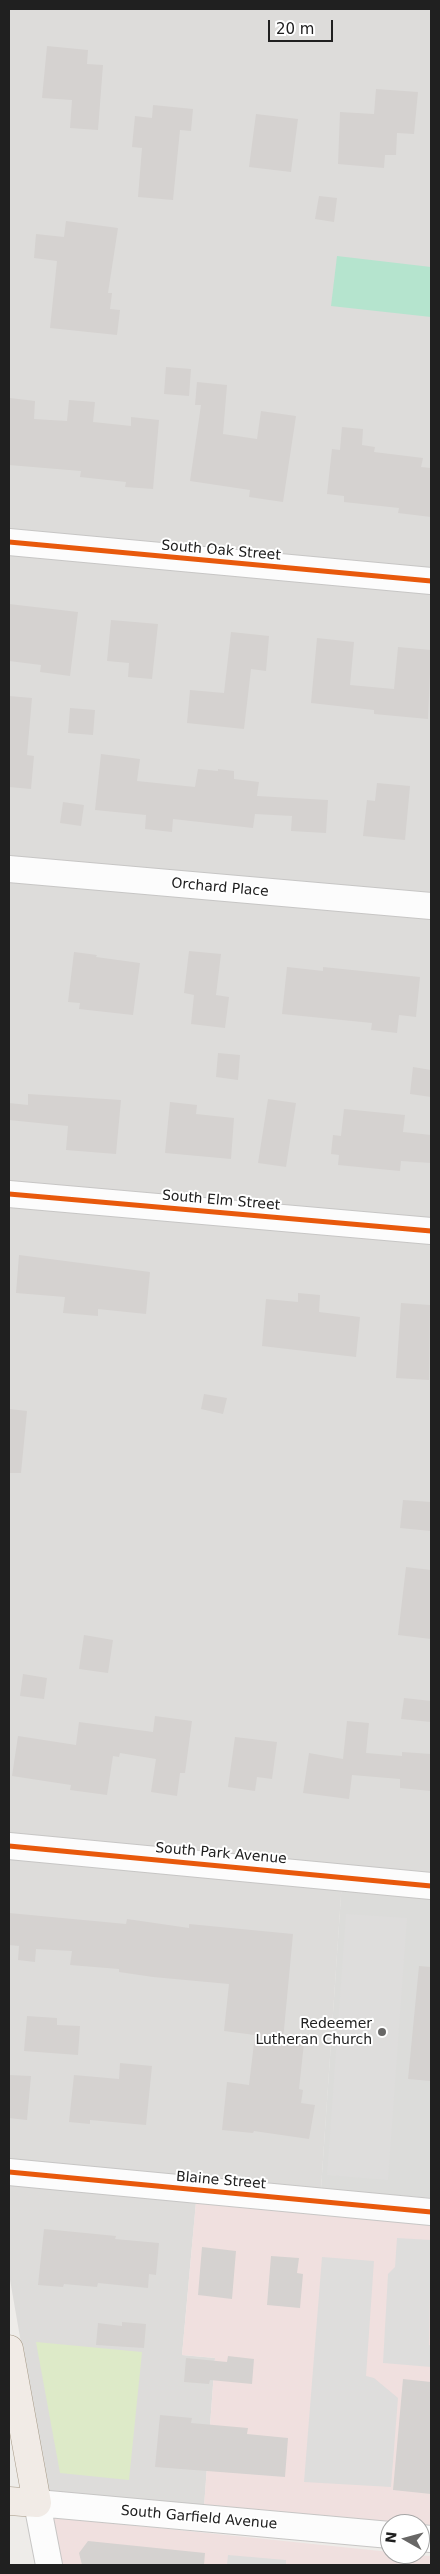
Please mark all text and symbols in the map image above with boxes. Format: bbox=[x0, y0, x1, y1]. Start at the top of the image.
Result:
scale bar bbox=[270, 10, 335, 42]
text: 20 m bbox=[276, 20, 314, 38]
street label: South Oak Street bbox=[161, 537, 281, 565]
street label: Orchard Place bbox=[171, 875, 269, 901]
street label: South Elm Street bbox=[161, 1187, 281, 1215]
street label: South Park Avenue bbox=[155, 1840, 287, 1868]
place label: Redeemer Lutheran Church bbox=[255, 2016, 372, 2048]
marker: Redeemer Lutheran Church bbox=[376, 2026, 388, 2038]
street label: Blaine Street bbox=[175, 2169, 267, 2193]
street label: South Garfield Avenue bbox=[120, 2503, 278, 2533]
north arrow bbox=[380, 2514, 430, 2564]
text: N bbox=[382, 2531, 400, 2544]

